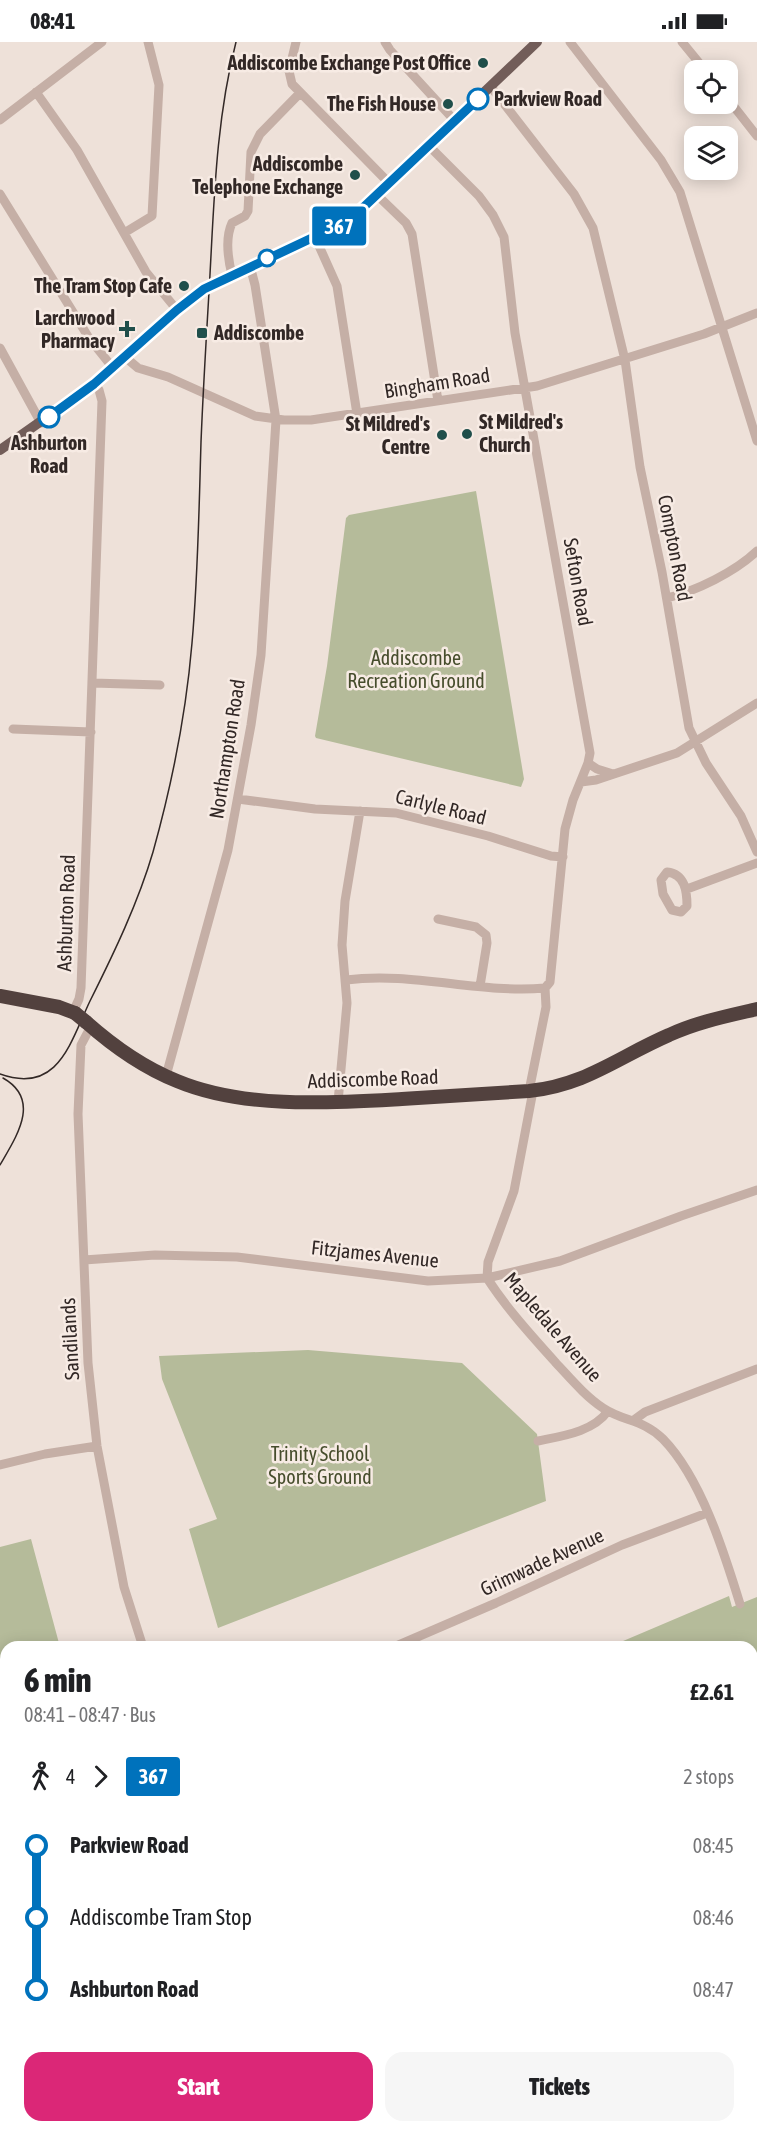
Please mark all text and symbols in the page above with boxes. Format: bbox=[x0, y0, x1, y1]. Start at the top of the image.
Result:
text: 08:41 bbox=[30, 8, 75, 34]
place label: Addiscombe Exchange Post Office bbox=[226, 51, 471, 74]
marker: Addiscombe Exchange Post Office bbox=[476, 56, 490, 70]
map controls bbox=[684, 60, 738, 180]
button: locate bbox=[684, 60, 738, 114]
place label: Parkview Road bbox=[494, 87, 602, 110]
marker: Parkview Road bbox=[467, 88, 489, 110]
place label: The Fish House bbox=[327, 92, 436, 115]
marker: The Fish House bbox=[441, 97, 455, 111]
button: layers bbox=[684, 126, 738, 180]
place label: Addiscombe Telephone Exchange bbox=[192, 152, 343, 198]
marker: Addiscombe Telephone Exchange bbox=[348, 168, 362, 182]
line badge: 367 bbox=[304, 206, 374, 246]
text: 367 bbox=[324, 214, 354, 238]
unlabelled marker bbox=[258, 249, 276, 267]
place label: The Tram Stop Cafe bbox=[34, 274, 172, 297]
marker: The Tram Stop Cafe bbox=[177, 279, 191, 293]
place label: Larchwood Pharmacy bbox=[35, 306, 116, 352]
place label: Addiscombe bbox=[213, 321, 304, 344]
marker: Larchwood Pharmacy bbox=[120, 322, 134, 336]
marker: Addiscombe bbox=[195, 326, 209, 340]
street label: Bingham Road bbox=[382, 363, 491, 402]
marker: Ashburton Road bbox=[38, 406, 60, 428]
place label: St Mildred's Church bbox=[479, 410, 563, 456]
place label: St Mildred's Centre bbox=[346, 412, 430, 458]
marker: St Mildred's Church bbox=[460, 427, 474, 441]
marker: St Mildred's Centre bbox=[435, 428, 449, 442]
place label: Ashburton Road bbox=[10, 431, 87, 477]
street label: Compton Road bbox=[654, 493, 697, 603]
street label: Sefton Road bbox=[559, 536, 598, 628]
park label: Addiscombe Recreation Ground bbox=[347, 646, 485, 692]
street label: Northampton Road bbox=[204, 677, 249, 820]
street label: Carlyle Road bbox=[393, 784, 489, 829]
street label: Ashburton Road bbox=[52, 854, 79, 972]
street label: Addiscombe Road bbox=[307, 1065, 439, 1092]
street label: Fitzjames Avenue bbox=[310, 1235, 440, 1272]
street label: Mapledale Avenue bbox=[500, 1267, 607, 1386]
street label: Sandilands bbox=[56, 1297, 83, 1381]
park label: Trinity School Sports Ground bbox=[268, 1442, 372, 1488]
street label: Grimwade Avenue bbox=[477, 1523, 607, 1600]
text: 6 min bbox=[24, 1661, 91, 1699]
text: £2.61 bbox=[690, 1679, 734, 1705]
text: 08:41 – 08:47 · Bus bbox=[24, 1703, 156, 1726]
icon: walk bbox=[24, 1760, 57, 1793]
icon: forward bbox=[84, 1760, 117, 1793]
text: 367 bbox=[138, 1764, 168, 1788]
text: 4 bbox=[66, 1765, 75, 1788]
text: 2 stops bbox=[683, 1765, 734, 1788]
text: Parkview Road bbox=[70, 1832, 189, 1858]
text: 08:45 bbox=[693, 1834, 734, 1857]
text: Addiscombe Tram Stop bbox=[70, 1904, 252, 1930]
text: 08:46 bbox=[693, 1906, 734, 1929]
text: Ashburton Road bbox=[70, 1976, 199, 2002]
text: 08:47 bbox=[693, 1978, 734, 2001]
button: Start bbox=[24, 2052, 373, 2121]
button: Tickets bbox=[385, 2052, 734, 2121]

